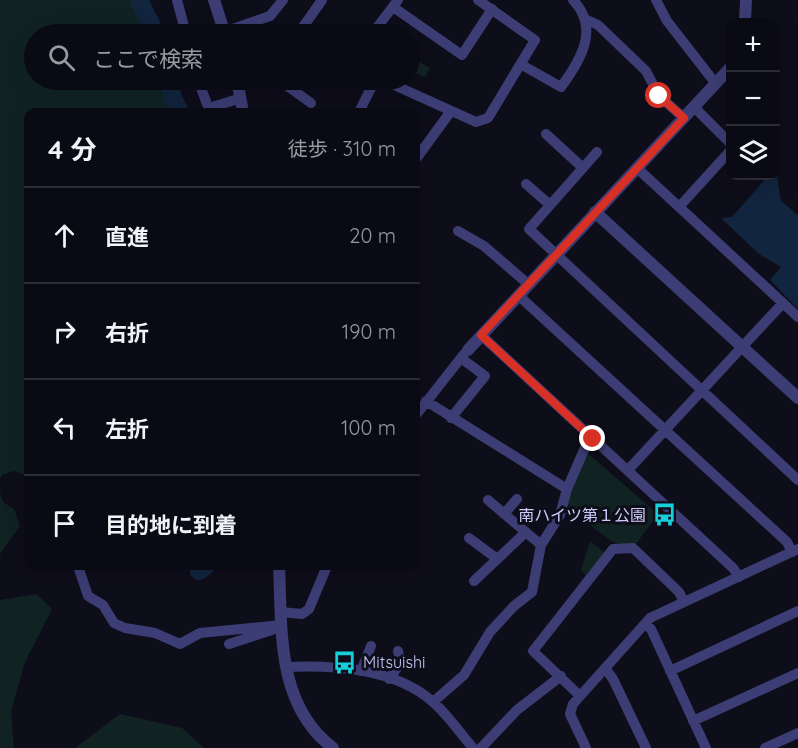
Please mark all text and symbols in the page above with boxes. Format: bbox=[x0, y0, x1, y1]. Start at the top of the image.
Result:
map controls bbox=[726, 18, 780, 180]
button: + bbox=[726, 18, 780, 72]
search box bbox=[24, 24, 420, 90]
icon: search bbox=[45, 41, 78, 74]
text: ここで検索 bbox=[93, 45, 203, 73]
button: − bbox=[726, 72, 780, 126]
route start bbox=[645, 82, 671, 108]
button: layers bbox=[726, 126, 780, 180]
text: 4 分 bbox=[48, 133, 97, 166]
text: 徒歩 · 310 m bbox=[288, 136, 396, 161]
icon: ahead bbox=[48, 219, 81, 252]
text: 直進 bbox=[105, 223, 149, 251]
text: 20 m bbox=[349, 223, 396, 248]
icon: right bbox=[48, 315, 81, 348]
text: 右折 bbox=[105, 319, 149, 347]
text: 190 m bbox=[342, 319, 396, 344]
icon: left bbox=[48, 411, 81, 444]
text: 左折 bbox=[105, 415, 149, 443]
text: 100 m bbox=[341, 415, 396, 440]
route end bbox=[579, 425, 605, 451]
bus stop icon: 南ハイツ第１公園 bbox=[651, 502, 677, 528]
place label: 南ハイツ第１公園 bbox=[518, 505, 646, 525]
icon: arrive bbox=[48, 507, 81, 540]
text: 目的地に到着 bbox=[105, 511, 237, 539]
bus stop icon: Mitsuishi bbox=[332, 649, 358, 675]
place label: Mitsuishi bbox=[363, 652, 425, 672]

